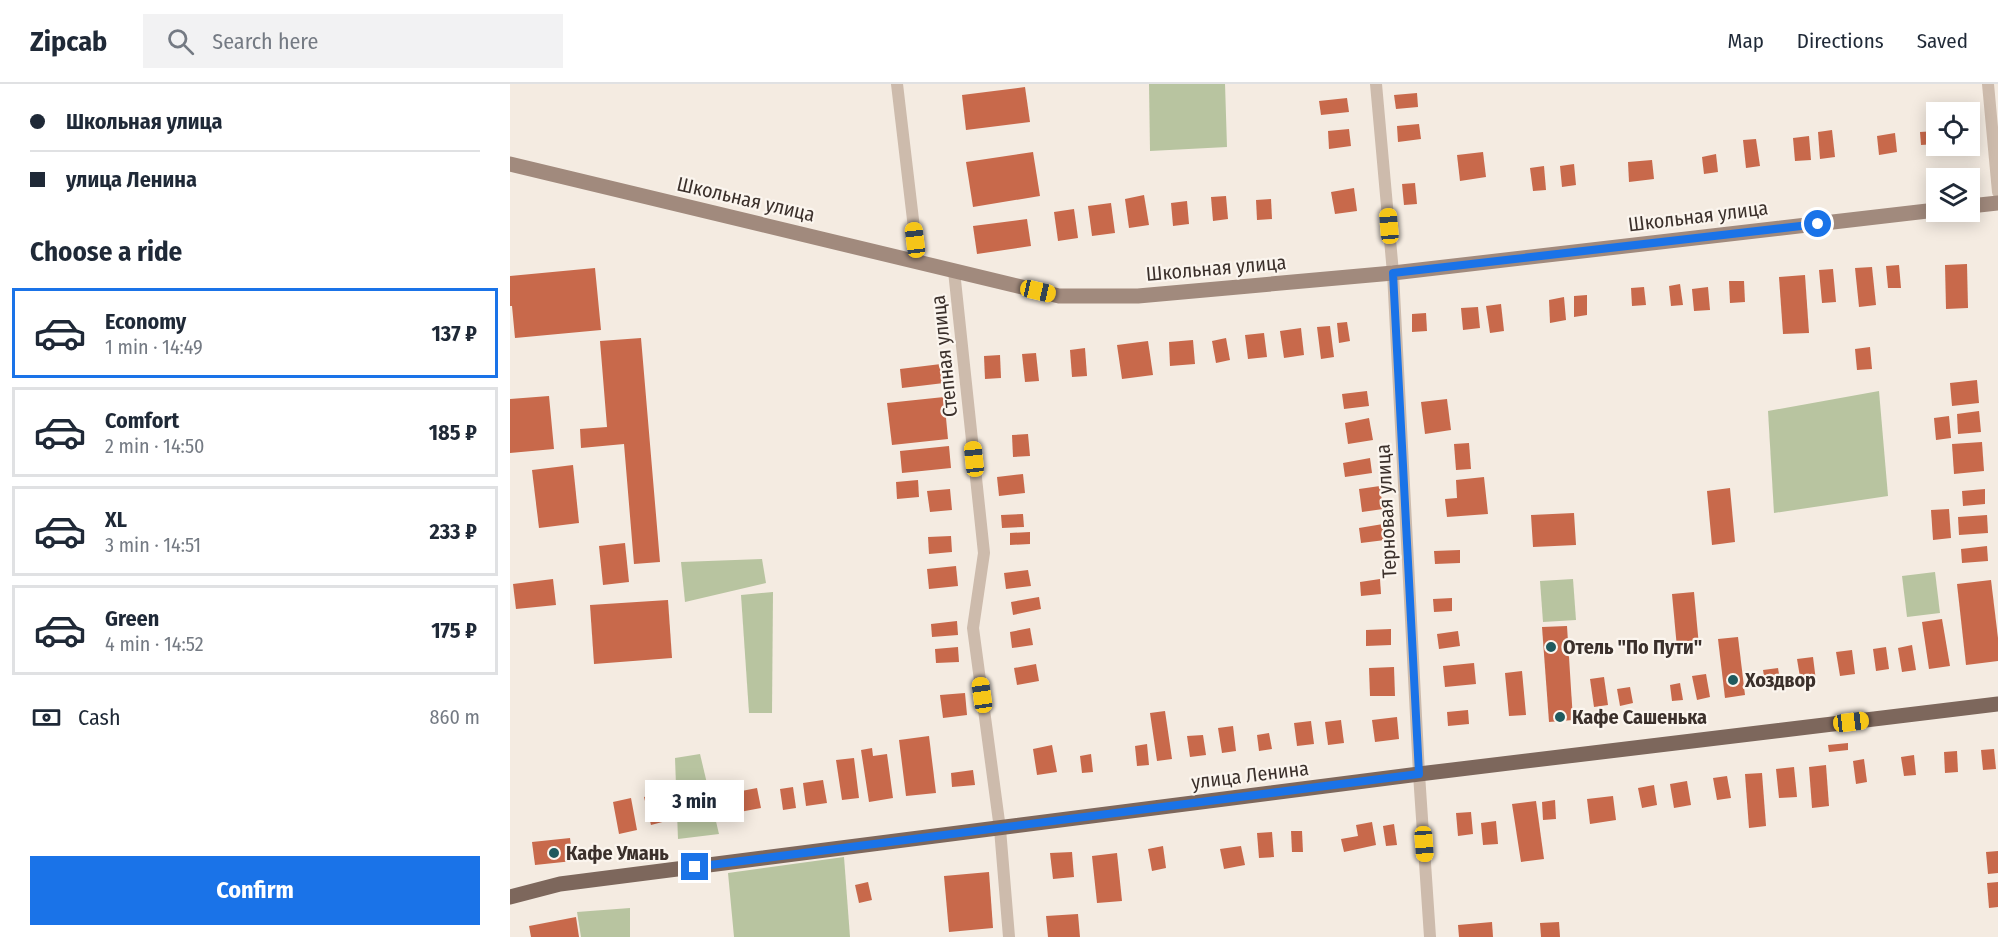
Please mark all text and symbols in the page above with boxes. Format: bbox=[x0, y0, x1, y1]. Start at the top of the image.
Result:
search box bbox=[143, 14, 563, 68]
text: Zipcab bbox=[30, 25, 107, 58]
icon: search bbox=[164, 25, 197, 58]
text: Search here bbox=[212, 28, 318, 55]
text: Map bbox=[1727, 28, 1764, 54]
text: Directions bbox=[1797, 28, 1884, 54]
text: Saved bbox=[1917, 28, 1968, 54]
map controls bbox=[1926, 102, 1980, 222]
button: locate bbox=[1926, 102, 1980, 156]
text: Школьная улица bbox=[66, 108, 222, 135]
text: улица Ленина bbox=[66, 166, 197, 193]
button: layers bbox=[1926, 168, 1980, 222]
street label: Школьная улица bbox=[675, 171, 817, 227]
street label: Школьная улица bbox=[1627, 196, 1769, 236]
car bbox=[1378, 207, 1400, 245]
route start bbox=[1804, 210, 1831, 237]
car bbox=[904, 221, 926, 259]
text: Choose a ride bbox=[30, 236, 182, 268]
street label: Школьная улица bbox=[1145, 250, 1287, 286]
car bbox=[1018, 278, 1058, 304]
street label: Степная улица bbox=[926, 294, 962, 418]
icon: car bbox=[33, 306, 87, 360]
text: Economy bbox=[105, 308, 186, 335]
text: 137 ₽ bbox=[432, 320, 477, 347]
text: 1 min · 14:49 bbox=[105, 335, 203, 359]
icon: car bbox=[33, 405, 87, 459]
text: Comfort bbox=[105, 407, 179, 434]
text: 185 ₽ bbox=[429, 419, 477, 446]
text: 2 min · 14:50 bbox=[105, 434, 205, 458]
car bbox=[963, 440, 985, 478]
street label: Терновая улица bbox=[1371, 443, 1401, 579]
icon: car bbox=[33, 504, 87, 558]
text: XL bbox=[105, 506, 127, 533]
text: 233 ₽ bbox=[430, 518, 477, 545]
text: 3 min · 14:51 bbox=[105, 533, 201, 557]
icon: car bbox=[33, 603, 87, 657]
text: Green bbox=[105, 605, 159, 632]
text: 175 ₽ bbox=[431, 617, 477, 644]
text: 4 min · 14:52 bbox=[105, 632, 204, 656]
place label: Отель "По Пути" bbox=[1563, 635, 1702, 659]
marker: Отель "По Пути" bbox=[1544, 640, 1558, 654]
place label: Хоздвор bbox=[1744, 668, 1816, 692]
marker: Хоздвор bbox=[1726, 673, 1740, 687]
car bbox=[971, 676, 993, 714]
icon: cash bbox=[30, 701, 63, 734]
text: Cash bbox=[78, 704, 121, 731]
text: 860 m bbox=[430, 705, 480, 729]
place label: Кафе Сашенька bbox=[1572, 705, 1707, 729]
marker: Кафе Сашенька bbox=[1553, 710, 1567, 724]
car bbox=[1832, 711, 1870, 733]
street label: улица Ленина bbox=[1190, 756, 1310, 794]
callout: 3 min bbox=[646, 780, 744, 822]
text: 3 min bbox=[672, 789, 717, 813]
car bbox=[1414, 825, 1434, 863]
place label: Кафе Умань bbox=[566, 841, 669, 865]
marker: Кафе Умань bbox=[547, 846, 561, 860]
route end bbox=[681, 853, 708, 880]
button: Confirm bbox=[30, 856, 480, 925]

